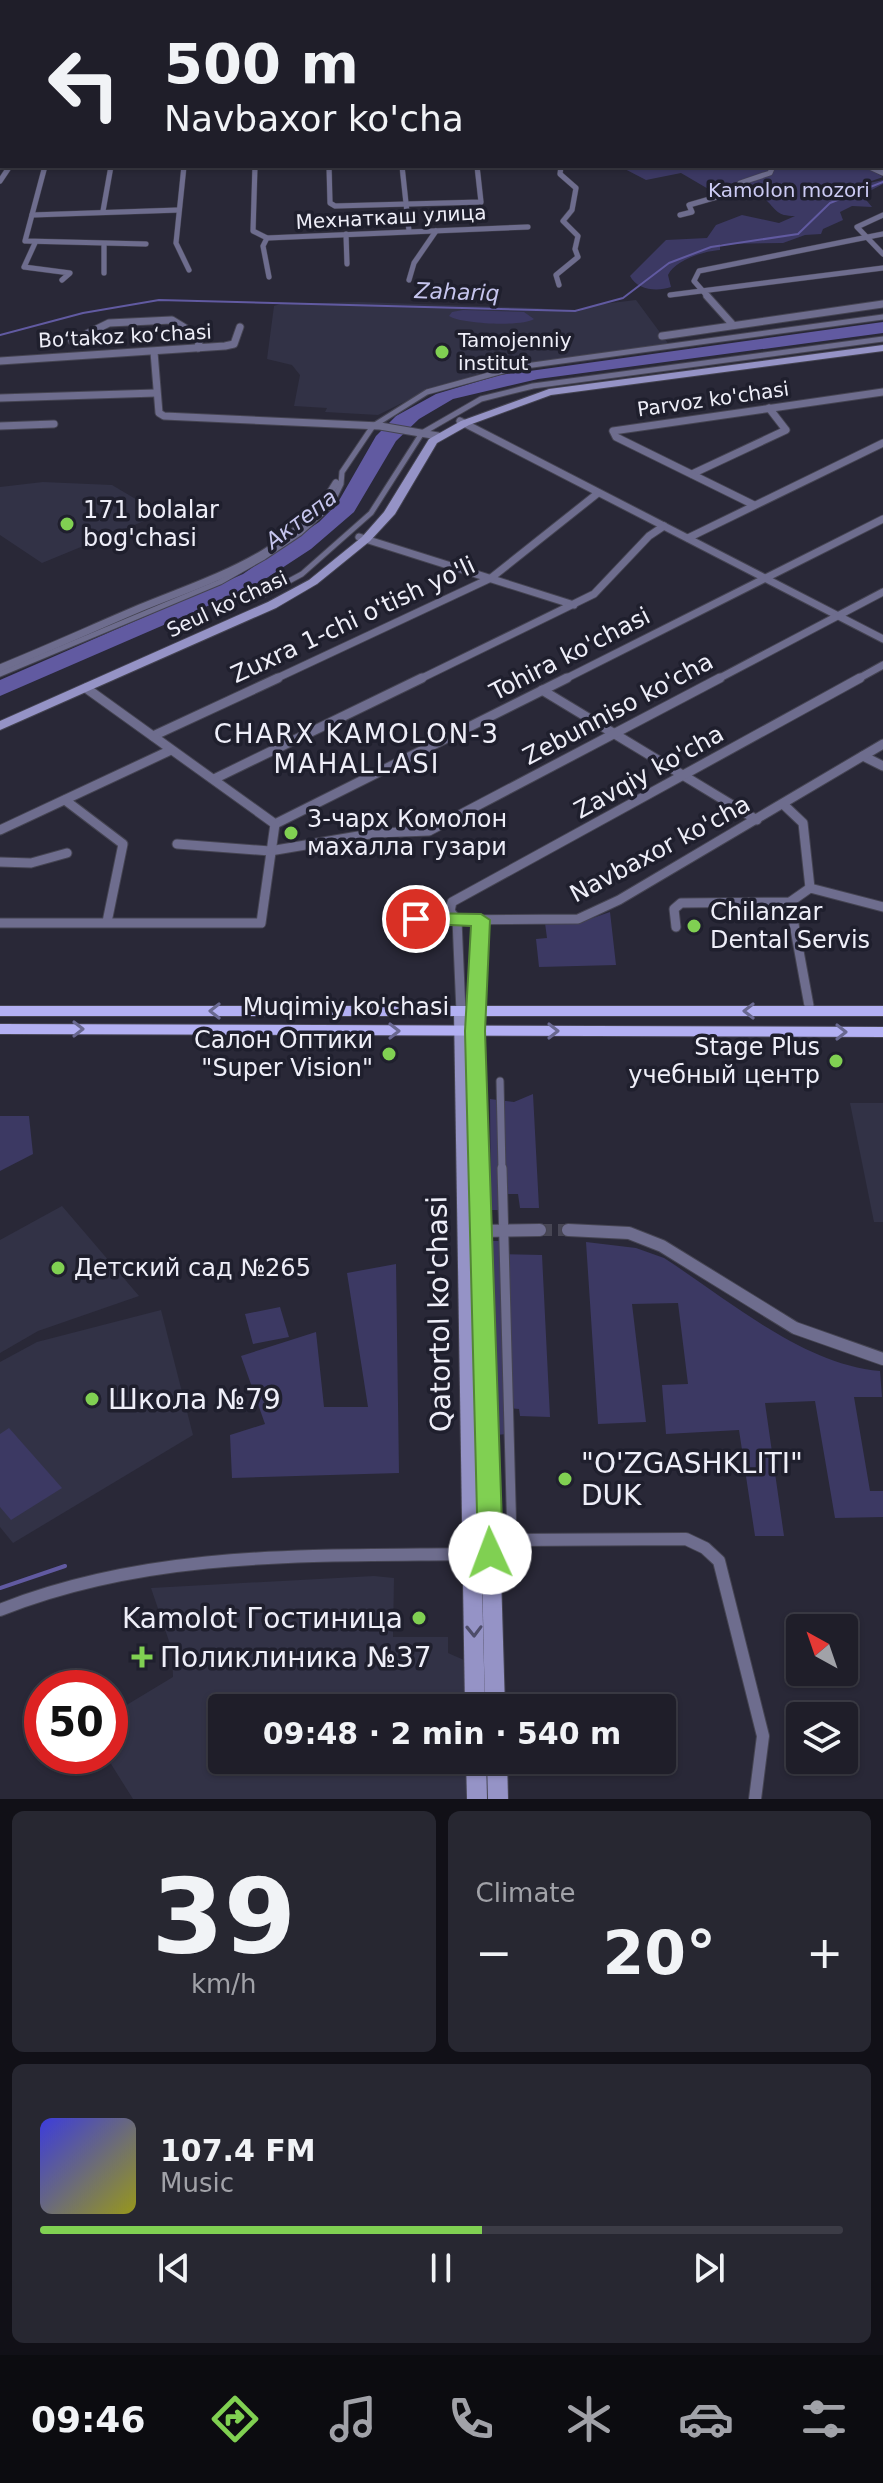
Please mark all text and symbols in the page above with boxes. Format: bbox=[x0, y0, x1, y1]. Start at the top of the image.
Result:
text: 500 m bbox=[164, 31, 359, 96]
icon: left bbox=[32, 32, 136, 136]
text: Navbaxor ko'cha bbox=[164, 98, 464, 139]
park label: Kamolon mozori bbox=[708, 178, 870, 202]
street label: Мехнаткаш улица bbox=[295, 200, 487, 234]
water label: Zahariq bbox=[413, 278, 500, 306]
street label: Boʻtakoz koʻchasi bbox=[38, 319, 212, 353]
place label: Tamojenniy institut bbox=[457, 328, 572, 375]
marker: Tamojenniy institut bbox=[433, 343, 451, 361]
street label: Parvoz ko'chasi bbox=[636, 376, 790, 422]
water label: Актепа bbox=[259, 484, 341, 555]
place label: 171 bolalar bog'chasi bbox=[83, 496, 219, 552]
marker: 171 bolalar bog'chasi bbox=[58, 515, 76, 533]
street label: Zuxra 1-chi o'tish yo'li bbox=[226, 551, 480, 689]
street label: Seul ko'chasi bbox=[163, 566, 291, 642]
street label: Tohira ko'chasi bbox=[484, 602, 655, 707]
street label: Zebunniso ko'cha bbox=[518, 647, 718, 771]
district label: CHARX KAMOLON-3 MAHALLASI bbox=[214, 719, 500, 779]
street label: Zavqiy ko'cha bbox=[569, 719, 729, 825]
street label: Navbaxor ko'cha bbox=[565, 790, 755, 908]
place label: 3-чарх Комолон махалла гузари bbox=[307, 805, 507, 861]
marker: 3-чарх Комолон махалла гузари bbox=[282, 824, 300, 842]
pin bbox=[382, 885, 450, 953]
icon: arrive bbox=[394, 897, 438, 941]
place label: Chilаnzаr Dental Servis bbox=[710, 898, 870, 954]
marker: Chilаnzаr Dental Servis bbox=[685, 917, 703, 935]
street label: Muqimiy ko'chasi bbox=[243, 993, 449, 1021]
one-way arrow bbox=[208, 1002, 221, 1020]
one-way arrow bbox=[742, 1002, 755, 1020]
one-way arrow bbox=[72, 1020, 85, 1038]
one-way arrow bbox=[388, 1022, 401, 1040]
one-way arrow bbox=[547, 1022, 560, 1040]
one-way arrow bbox=[835, 1023, 848, 1041]
place label: Салон Оптики "Super Vision" bbox=[194, 1026, 373, 1082]
place label: Stage Plus учебный центр bbox=[628, 1033, 820, 1089]
marker: Салон Оптики "Super Vision" bbox=[380, 1045, 398, 1063]
marker: Stage Plus учебный центр bbox=[827, 1052, 845, 1070]
street label: Qatortol ko'chasi bbox=[420, 1196, 458, 1432]
place label: Детский сад №265 bbox=[74, 1254, 311, 1282]
marker: Детский сад №265 bbox=[49, 1259, 67, 1277]
place label: Школа №79 bbox=[108, 1383, 281, 1416]
marker: Школа №79 bbox=[83, 1390, 101, 1408]
place label: "O'ZGASHKLITI" DUK bbox=[581, 1447, 803, 1512]
marker: "O'ZGASHKLITI" DUK bbox=[556, 1470, 574, 1488]
position arrow bbox=[448, 1511, 532, 1595]
place label: Kamolot Гостиница bbox=[122, 1602, 403, 1635]
marker: Kamolot Гостиница bbox=[410, 1609, 428, 1627]
north arrow bbox=[786, 1614, 858, 1686]
map controls bbox=[786, 1614, 858, 1774]
one-way arrow bbox=[465, 1625, 482, 1638]
place label: Поликлиника №37 bbox=[160, 1641, 432, 1674]
marker: Поликлиника №37 bbox=[131, 1646, 153, 1668]
speed limit sign: 50 bbox=[24, 1670, 128, 1774]
button: layers bbox=[786, 1702, 858, 1774]
text: 09:48 · 2 min · 540 m bbox=[263, 1716, 621, 1751]
text: 39 bbox=[151, 1856, 296, 1978]
text: Climate bbox=[476, 1878, 576, 1908]
text: 20° bbox=[603, 1918, 716, 1988]
text: − bbox=[476, 1927, 512, 1978]
text: + bbox=[806, 1927, 843, 1978]
text: km/h bbox=[191, 1969, 257, 1999]
text: 107.4 FM bbox=[160, 2133, 316, 2168]
text: Music bbox=[160, 2168, 234, 2198]
icon: previous bbox=[152, 2246, 196, 2290]
icon: pause bbox=[419, 2246, 463, 2290]
icon: next bbox=[687, 2246, 731, 2290]
icon: directions bbox=[207, 2391, 263, 2447]
icon: music bbox=[325, 2391, 381, 2447]
icon: phone bbox=[443, 2391, 499, 2447]
icon: climate bbox=[561, 2391, 617, 2447]
icon: car bbox=[678, 2391, 734, 2447]
icon: filters bbox=[796, 2391, 852, 2447]
text: 09:46 bbox=[31, 2399, 145, 2440]

